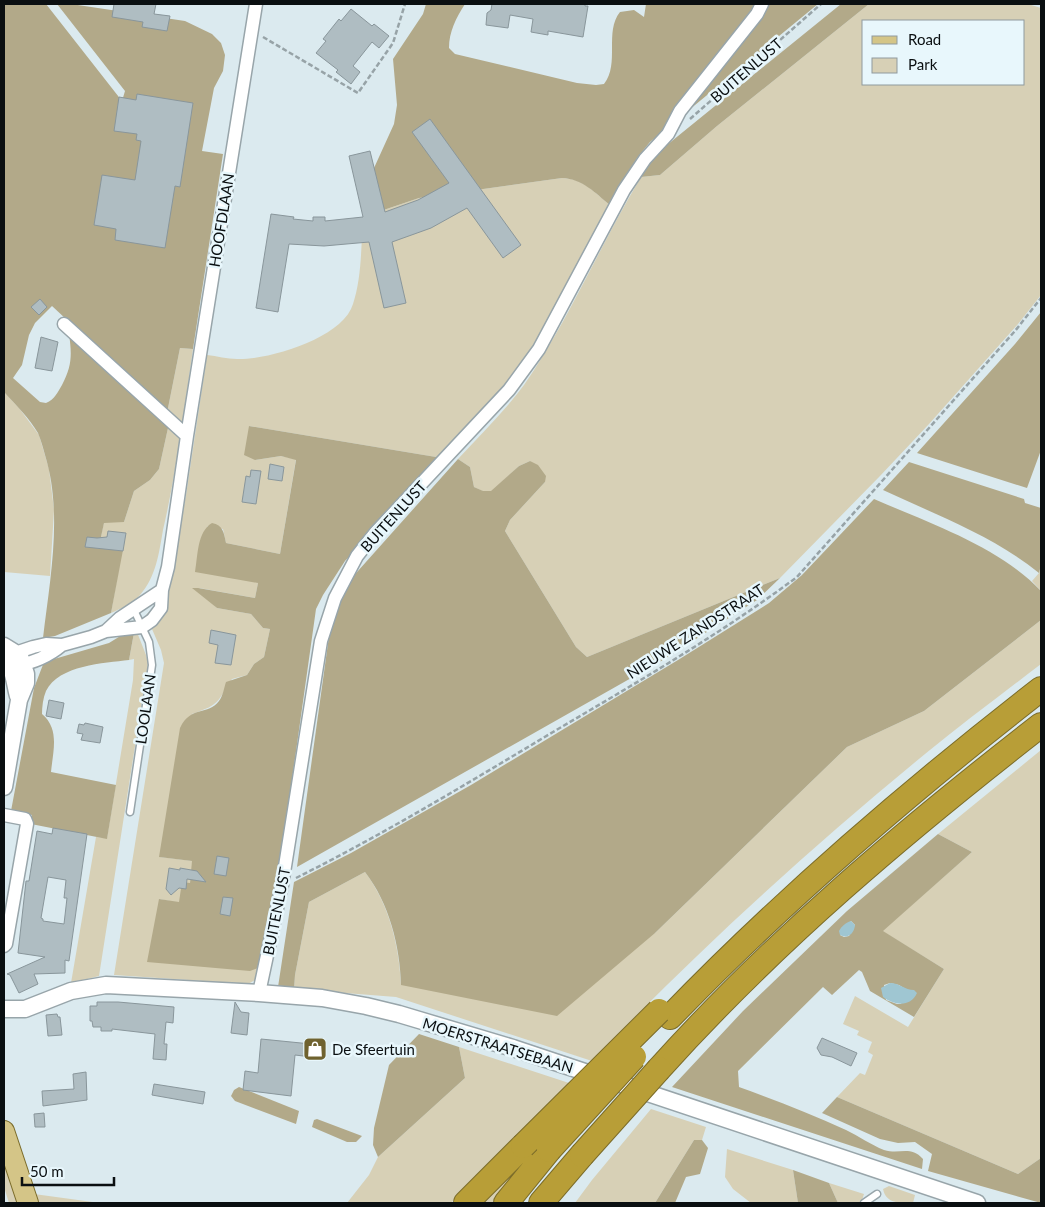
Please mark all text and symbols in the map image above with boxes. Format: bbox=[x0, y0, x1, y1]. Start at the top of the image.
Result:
legend bbox=[862, 20, 1025, 85]
text: Road bbox=[908, 30, 941, 48]
street label: BUITENLUST bbox=[706, 34, 786, 106]
text: Park bbox=[908, 55, 938, 73]
street label: HOOFDLAAN bbox=[205, 172, 237, 268]
street label: BUITENLUST bbox=[356, 477, 430, 555]
street label: NIEUWE ZANDSTRAAT bbox=[623, 580, 767, 682]
street label: LOOLAAN bbox=[131, 673, 159, 745]
street label: BUITENLUST bbox=[259, 865, 293, 957]
street label: MOERSTRAATSEBAAN bbox=[421, 1014, 575, 1076]
shop icon: De Sfeertuin bbox=[302, 1036, 328, 1062]
place label: De Sfeertuin bbox=[332, 1040, 415, 1058]
scale bar bbox=[22, 1154, 115, 1186]
text: 50 m bbox=[30, 1162, 64, 1180]

